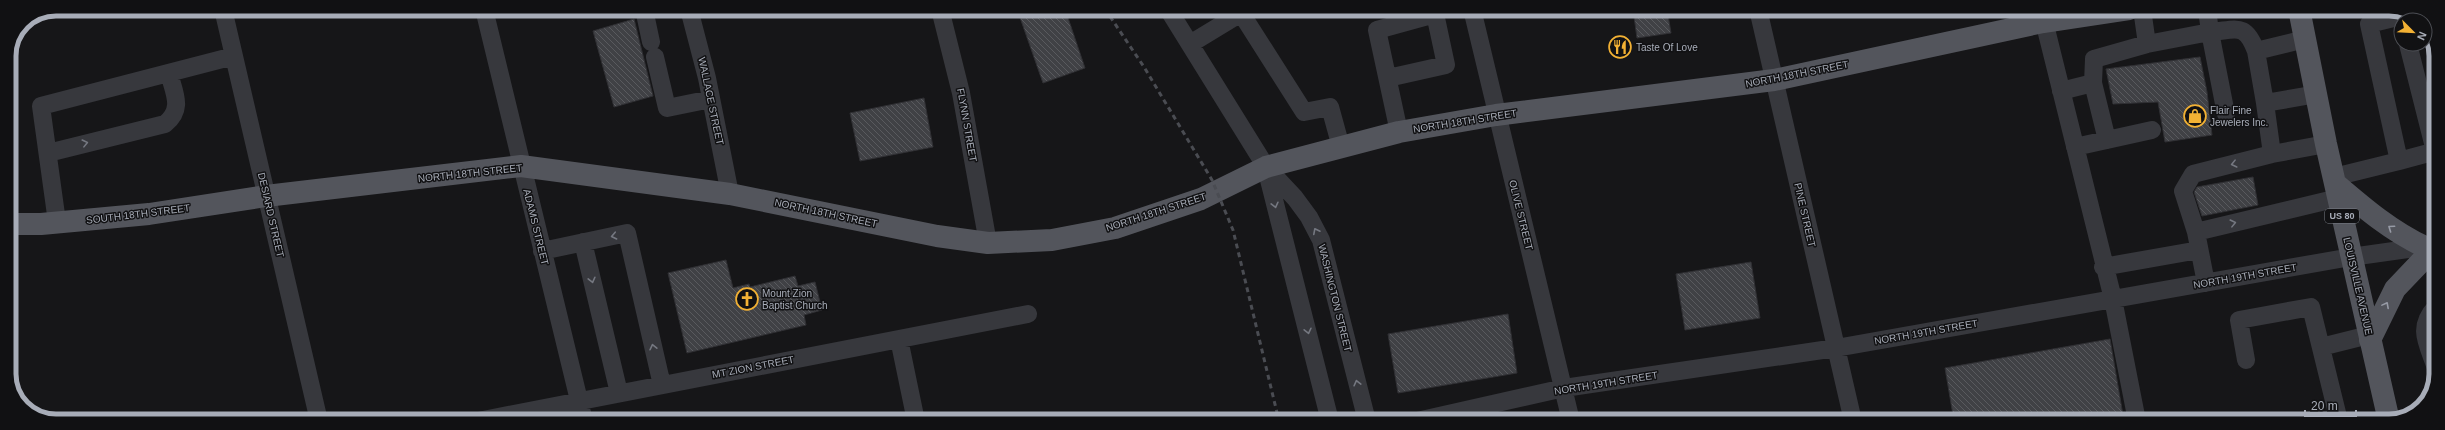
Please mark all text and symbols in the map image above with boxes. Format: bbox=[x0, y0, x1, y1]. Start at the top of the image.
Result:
north arrow bbox=[2393, 12, 2433, 52]
text: N bbox=[2415, 30, 2429, 42]
restaurant icon: Taste Of Love bbox=[1607, 34, 1633, 60]
place label: Taste Of Love bbox=[1636, 42, 1698, 53]
street label: WALLACE STREET bbox=[696, 56, 726, 146]
street label: NORTH 18TH STREET bbox=[1744, 59, 1850, 89]
street label: FLYNN STREET bbox=[955, 87, 979, 163]
shop icon: Flair Fine Jewelers Inc. bbox=[2182, 103, 2208, 129]
place label: Flair Fine Jewelers Inc. bbox=[2210, 105, 2268, 128]
street label: NORTH 18TH STREET bbox=[1412, 107, 1518, 135]
one-way arrow bbox=[82, 140, 89, 148]
one-way arrow bbox=[2231, 159, 2237, 167]
street label: NORTH 18TH STREET bbox=[417, 162, 523, 184]
street label: DESIARD STREET bbox=[256, 172, 286, 258]
street label: OLIVE STREET bbox=[1507, 179, 1535, 251]
street label: PINE STREET bbox=[1792, 182, 1818, 248]
street label: ADAMS STREET bbox=[521, 188, 551, 266]
street label: NORTH 18TH STREET bbox=[1104, 191, 1208, 233]
street label: NORTH 18TH STREET bbox=[774, 197, 878, 229]
street label: SOUTH 18TH STREET bbox=[85, 202, 191, 226]
one-way arrow bbox=[1270, 202, 1278, 209]
road number: US 80 bbox=[2325, 209, 2359, 223]
one-way arrow bbox=[2230, 219, 2237, 228]
one-way arrow bbox=[2388, 226, 2395, 233]
one-way arrow bbox=[1313, 228, 1320, 235]
one-way arrow bbox=[611, 231, 618, 239]
street label: LOUISVILLE AVENUE bbox=[2341, 236, 2375, 336]
street label: WASHINGTON STREET bbox=[1316, 243, 1354, 353]
street label: NORTH 19TH STREET bbox=[2192, 261, 2298, 291]
one-way arrow bbox=[588, 277, 596, 283]
church icon: Mount Zion Baptist Church bbox=[734, 286, 760, 312]
place label: Mount Zion Baptist Church bbox=[762, 288, 828, 311]
one-way arrow bbox=[2382, 301, 2389, 309]
street label: NORTH 19TH STREET bbox=[1873, 317, 1979, 347]
one-way arrow bbox=[1303, 327, 1312, 334]
one-way arrow bbox=[650, 344, 658, 350]
street label: MT ZION STREET bbox=[711, 354, 795, 380]
street label: NORTH 19TH STREET bbox=[1553, 369, 1659, 397]
one-way arrow bbox=[1353, 380, 1362, 387]
scale bar bbox=[2305, 392, 2356, 418]
text: 20 m bbox=[2311, 399, 2338, 413]

